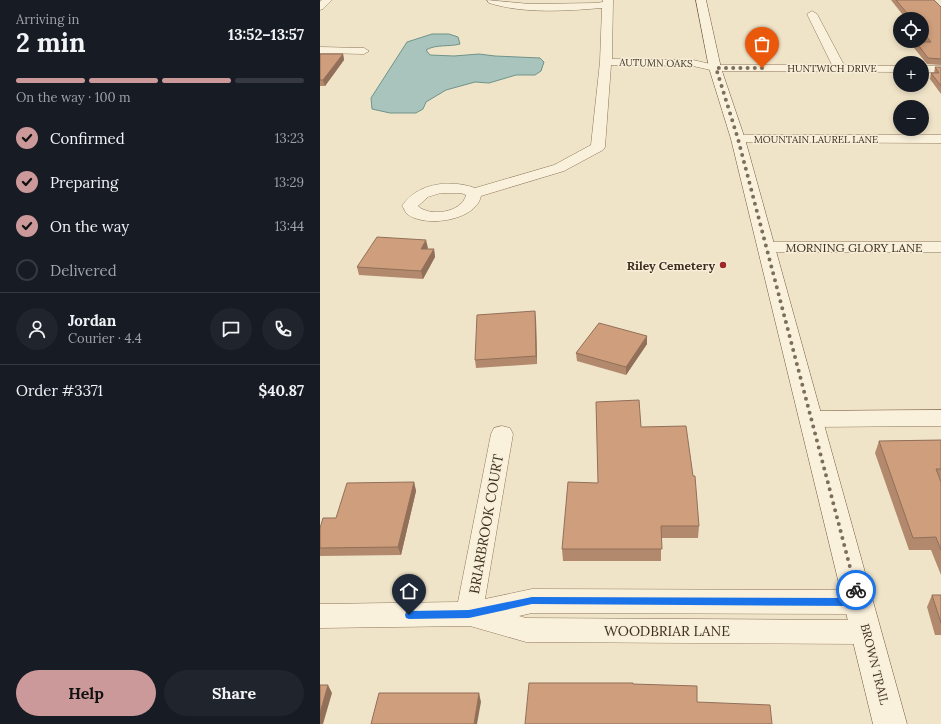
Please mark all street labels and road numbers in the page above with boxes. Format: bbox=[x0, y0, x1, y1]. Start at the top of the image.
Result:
street label: AUTUMN OAKS bbox=[618, 56, 693, 70]
street label: HUNTWICH DRIVE bbox=[787, 62, 877, 75]
street label: MOUNTAIN LAUREL LANE bbox=[754, 133, 878, 146]
street label: MORNING GLORY LANE bbox=[785, 240, 923, 255]
street label: BRIARBROOK COURT bbox=[465, 453, 507, 595]
street label: WOODBRIAR LANE bbox=[604, 622, 730, 640]
street label: BROWN TRAIL bbox=[858, 622, 892, 706]

